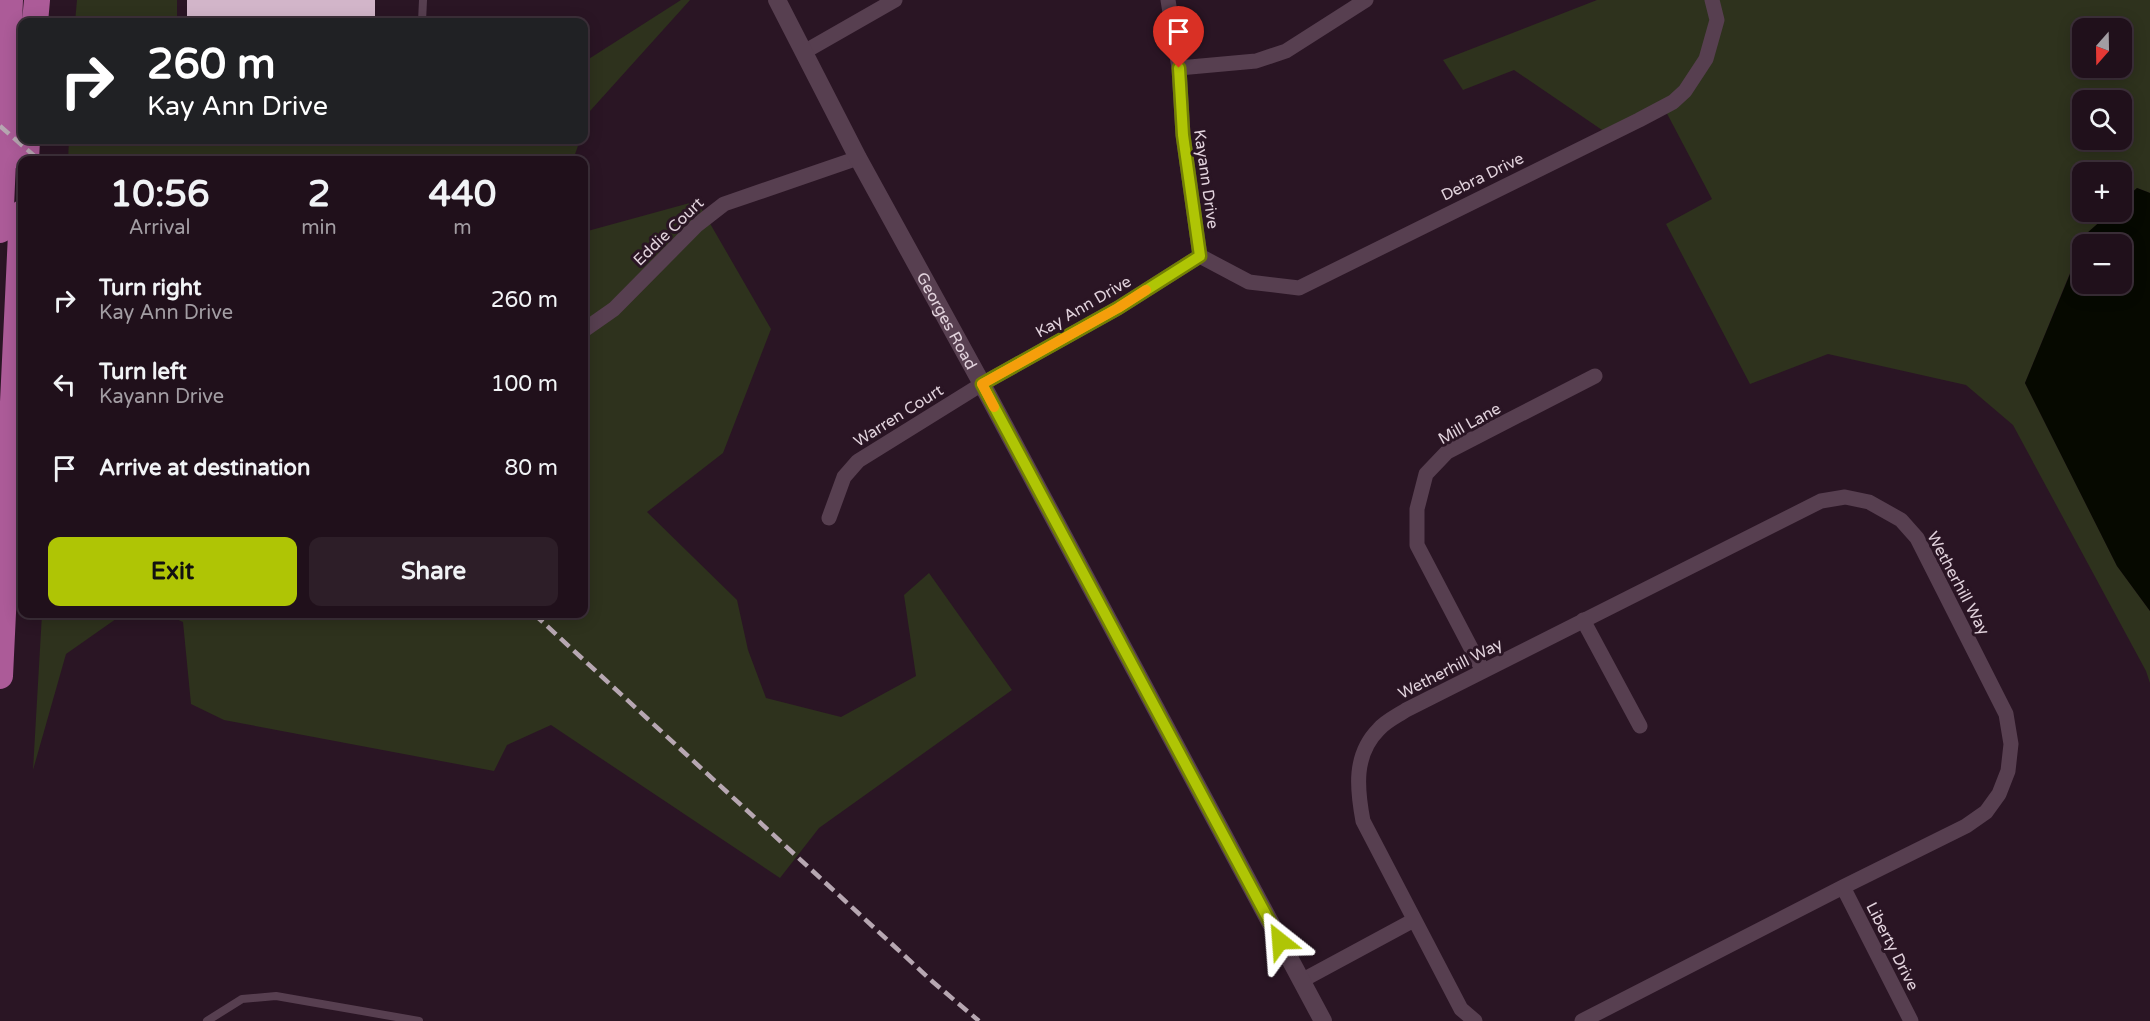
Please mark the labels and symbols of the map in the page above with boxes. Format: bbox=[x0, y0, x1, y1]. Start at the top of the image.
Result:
pin bbox=[1153, 6, 1204, 68]
north arrow bbox=[2072, 18, 2132, 78]
street label: Kayann Drive bbox=[1189, 128, 1223, 230]
street label: Debra Drive bbox=[1438, 148, 1527, 206]
street label: Eddie Court bbox=[629, 193, 708, 270]
street label: Georges Road bbox=[912, 269, 981, 373]
street label: Kay Ann Drive bbox=[1032, 271, 1135, 342]
street label: Warren Court bbox=[850, 380, 947, 451]
street label: Mill Lane bbox=[1435, 399, 1504, 449]
street label: Wetherhill Way bbox=[1922, 528, 1994, 639]
street label: Wetherhill Way bbox=[1395, 634, 1506, 704]
street label: Liberty Drive bbox=[1861, 899, 1923, 994]
position arrow bbox=[1248, 909, 1312, 973]

